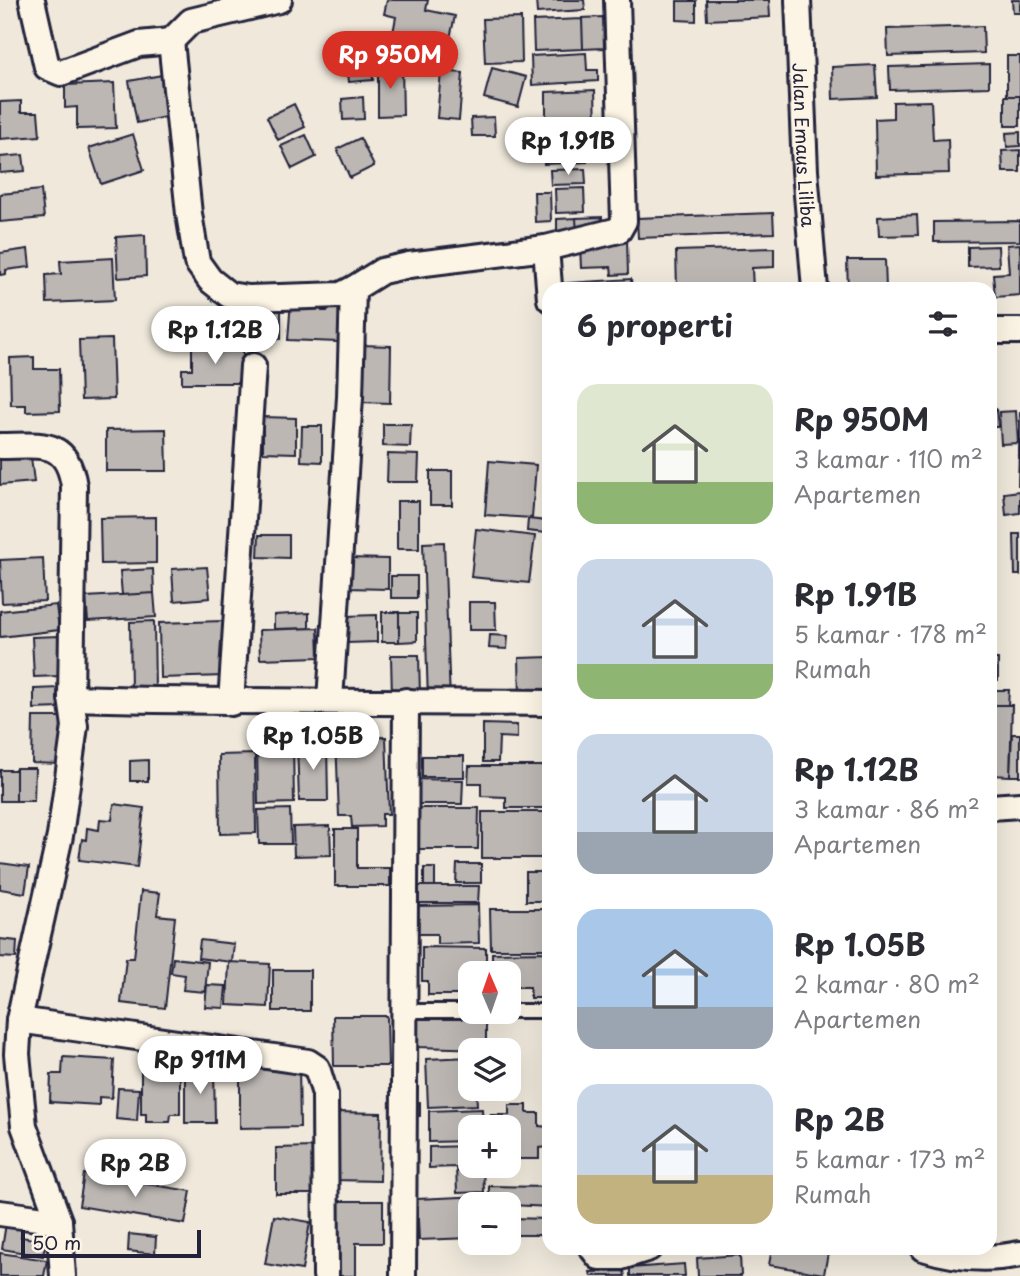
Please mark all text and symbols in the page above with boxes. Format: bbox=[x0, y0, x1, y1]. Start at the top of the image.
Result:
pin: Rp 950M bbox=[325, 32, 455, 91]
text: Rp 950M bbox=[338, 36, 442, 71]
street label: Jalan Emaus Liliba bbox=[787, 62, 823, 229]
pin: Rp 1.91B bbox=[496, 118, 640, 177]
text: Rp 1.91B bbox=[521, 122, 615, 157]
text: 6 properti bbox=[577, 302, 733, 347]
icon: filters bbox=[924, 305, 962, 343]
pin: Rp 1.12B bbox=[143, 306, 287, 366]
text: Rp 1.12B bbox=[167, 311, 263, 346]
text: Rp 950M bbox=[794, 396, 929, 441]
icon: home bbox=[633, 412, 717, 496]
text: 3 kamar · 110 m² bbox=[794, 441, 983, 476]
text: Apartemen bbox=[794, 476, 921, 511]
text: Rp 1.91B bbox=[794, 571, 917, 616]
icon: home bbox=[633, 587, 717, 671]
text: 5 kamar · 178 m² bbox=[794, 616, 987, 651]
text: Rumah bbox=[794, 651, 871, 686]
pin: Rp 1.05B bbox=[241, 712, 385, 772]
text: Rp 1.05B bbox=[262, 717, 364, 752]
text: Rp 1.12B bbox=[794, 746, 919, 791]
icon: home bbox=[633, 762, 717, 846]
text: 3 kamar · 86 m² bbox=[794, 791, 980, 826]
text: Apartemen bbox=[794, 826, 921, 861]
text: Rp 1.05B bbox=[794, 921, 926, 966]
icon: home bbox=[633, 937, 717, 1021]
north arrow bbox=[458, 961, 522, 1024]
map controls bbox=[458, 961, 521, 1255]
text: 2 kamar · 80 m² bbox=[794, 966, 980, 1001]
text: Apartemen bbox=[794, 1001, 921, 1036]
pin: Rp 911M bbox=[135, 1036, 265, 1096]
button: layers bbox=[458, 1038, 521, 1101]
text: Rp 911M bbox=[153, 1041, 247, 1076]
text: Rp 2B bbox=[794, 1096, 885, 1141]
icon: home bbox=[633, 1112, 717, 1196]
button: + bbox=[458, 1115, 521, 1178]
pin: Rp 2B bbox=[86, 1140, 184, 1199]
text: 5 kamar · 173 m² bbox=[794, 1141, 986, 1176]
text: Rp 2B bbox=[100, 1144, 170, 1179]
text: Rumah bbox=[794, 1176, 871, 1211]
button: − bbox=[458, 1192, 521, 1255]
scale bar bbox=[21, 1227, 201, 1259]
text: 50 m bbox=[32, 1228, 81, 1256]

